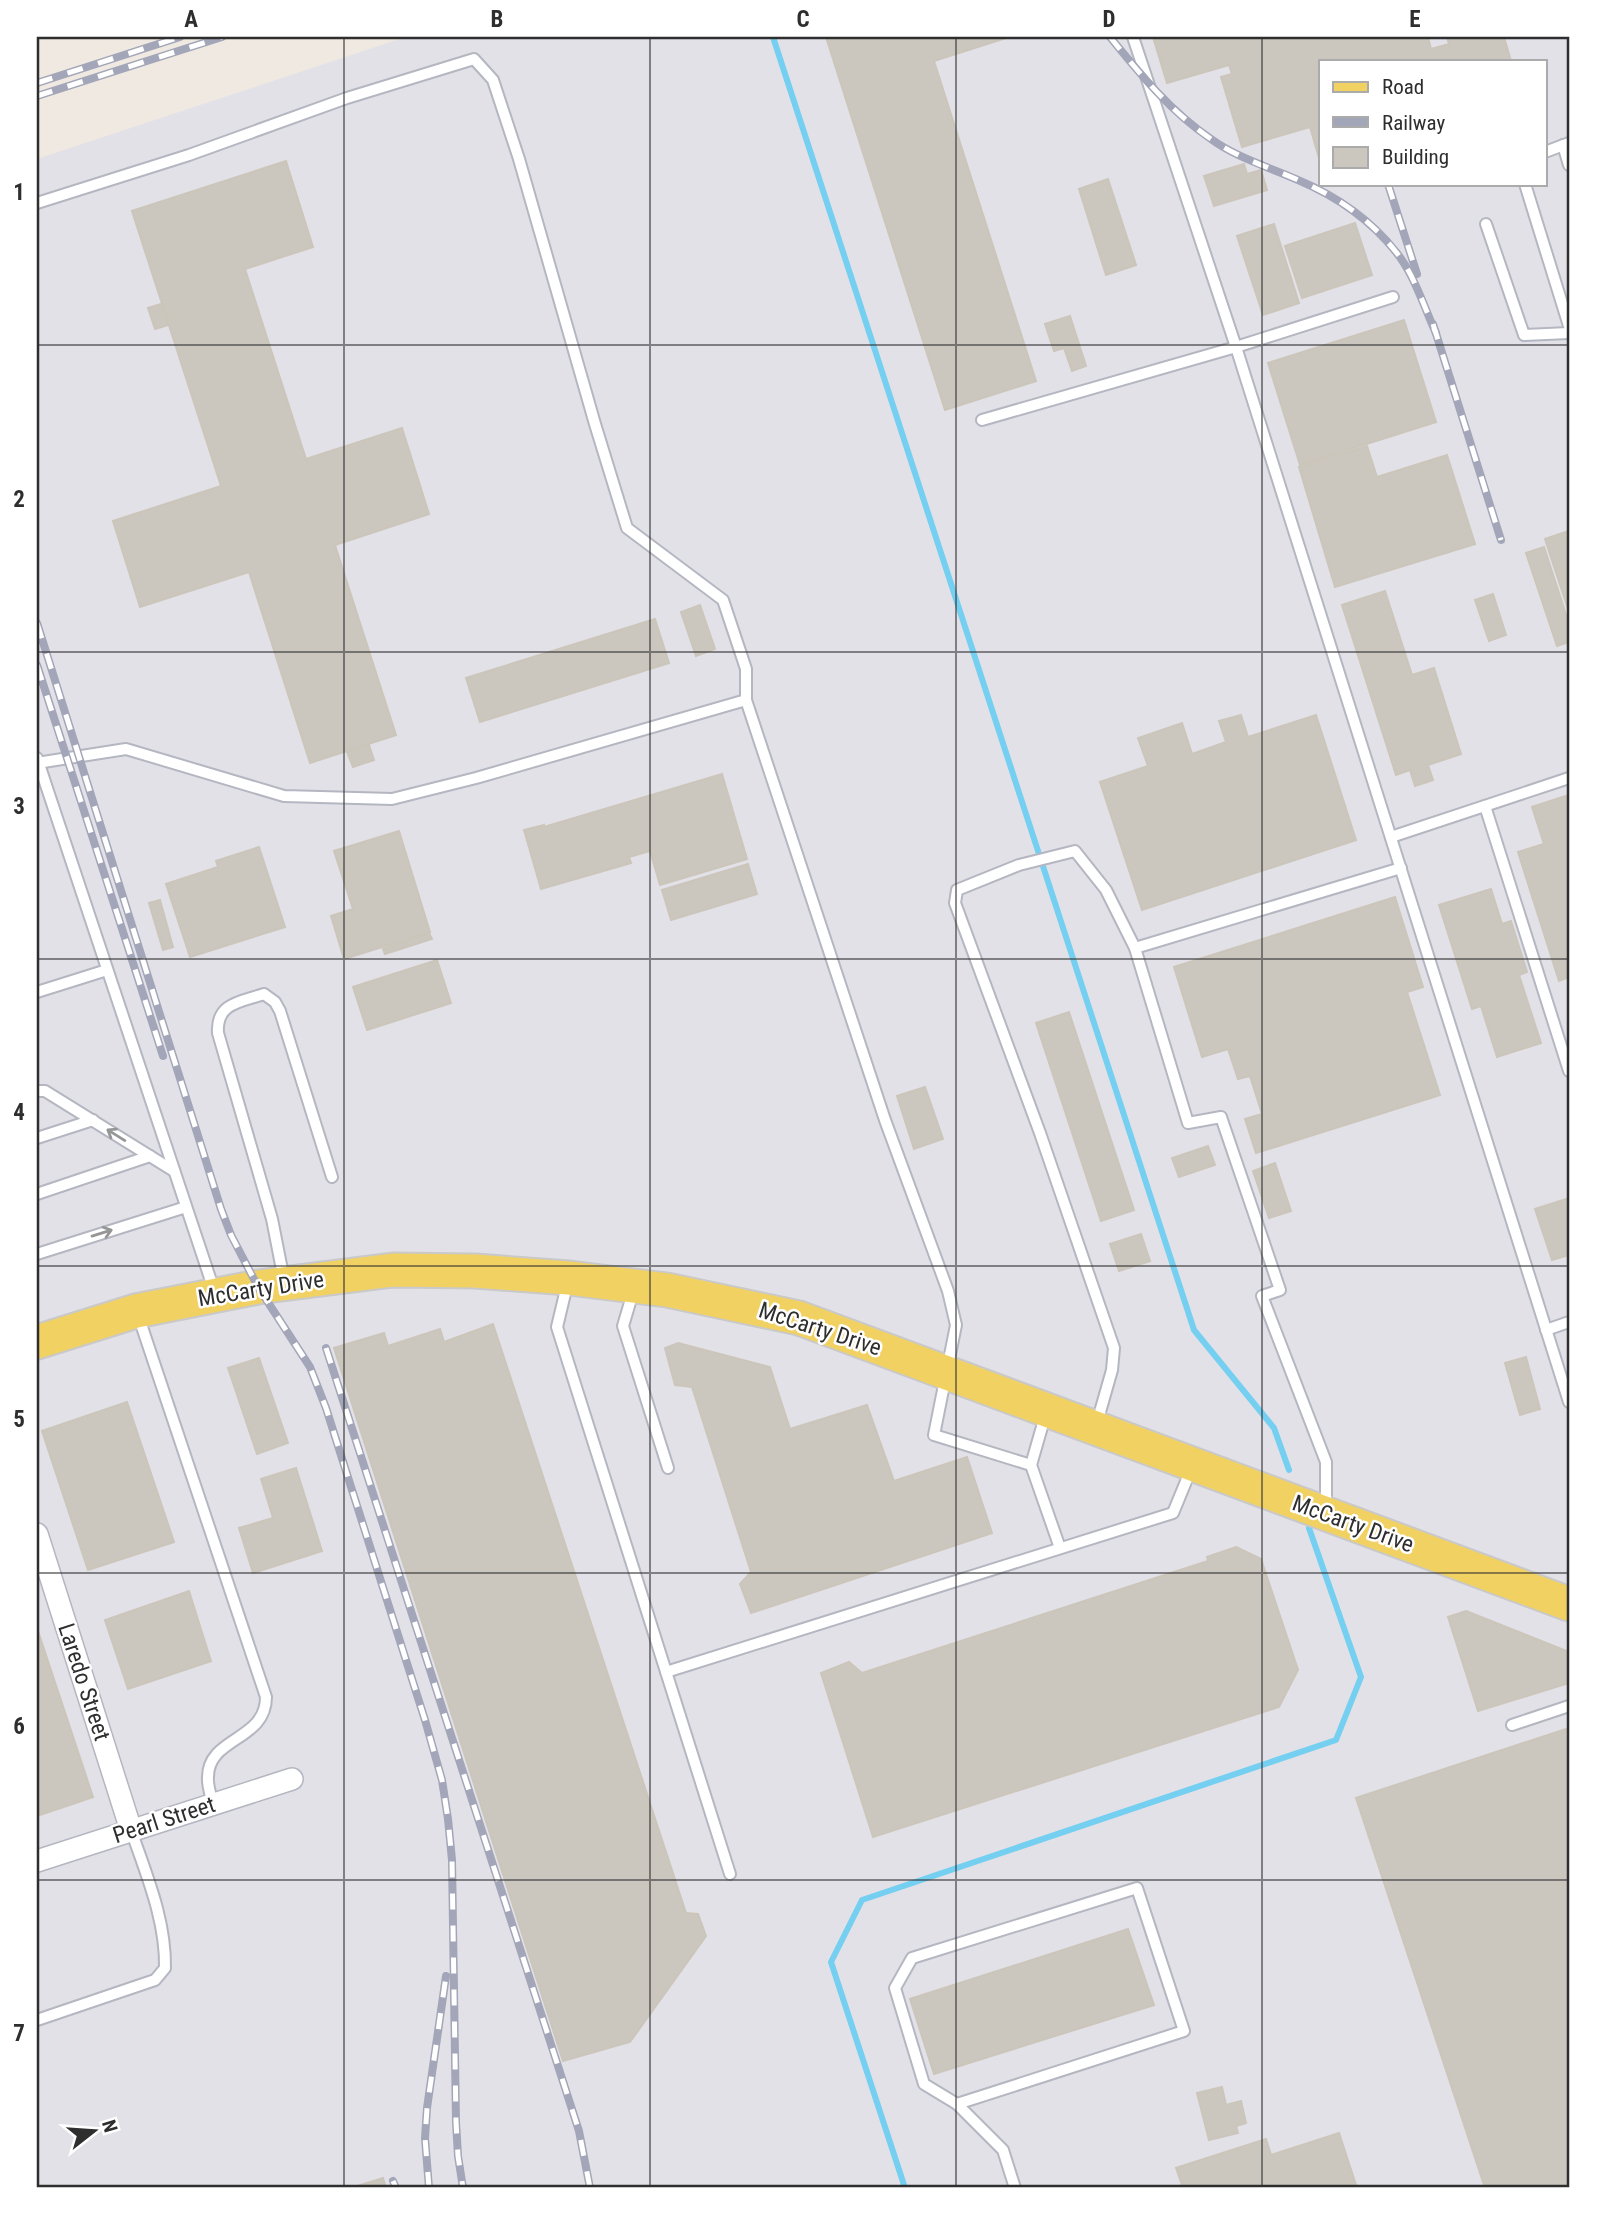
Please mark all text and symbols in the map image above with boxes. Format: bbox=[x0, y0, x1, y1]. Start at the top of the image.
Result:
text: A bbox=[184, 6, 198, 33]
text: B bbox=[491, 6, 503, 33]
text: C bbox=[796, 6, 810, 33]
text: D bbox=[1103, 6, 1116, 33]
text: E bbox=[1409, 6, 1421, 33]
legend bbox=[1319, 60, 1546, 186]
text: Road bbox=[1382, 75, 1424, 99]
text: Railway bbox=[1382, 111, 1445, 135]
text: Building bbox=[1382, 145, 1449, 169]
text: 1 bbox=[13, 179, 25, 206]
text: 2 bbox=[13, 486, 25, 513]
text: 3 bbox=[13, 793, 25, 820]
text: 4 bbox=[13, 1099, 25, 1126]
one-way arrow bbox=[107, 1127, 127, 1141]
one-way arrow bbox=[91, 1226, 113, 1239]
street label: McCarty Drive bbox=[196, 1266, 326, 1312]
street label: McCarty Drive bbox=[755, 1297, 885, 1361]
text: 5 bbox=[13, 1406, 25, 1433]
street label: McCarty Drive bbox=[1289, 1490, 1417, 1558]
street label: Laredo Street bbox=[52, 1620, 116, 1744]
text: 6 bbox=[13, 1713, 25, 1740]
street label: Pearl Street bbox=[109, 1791, 219, 1849]
text: 7 bbox=[13, 2020, 25, 2047]
north arrow bbox=[60, 2096, 130, 2166]
text: N bbox=[97, 2117, 122, 2135]

